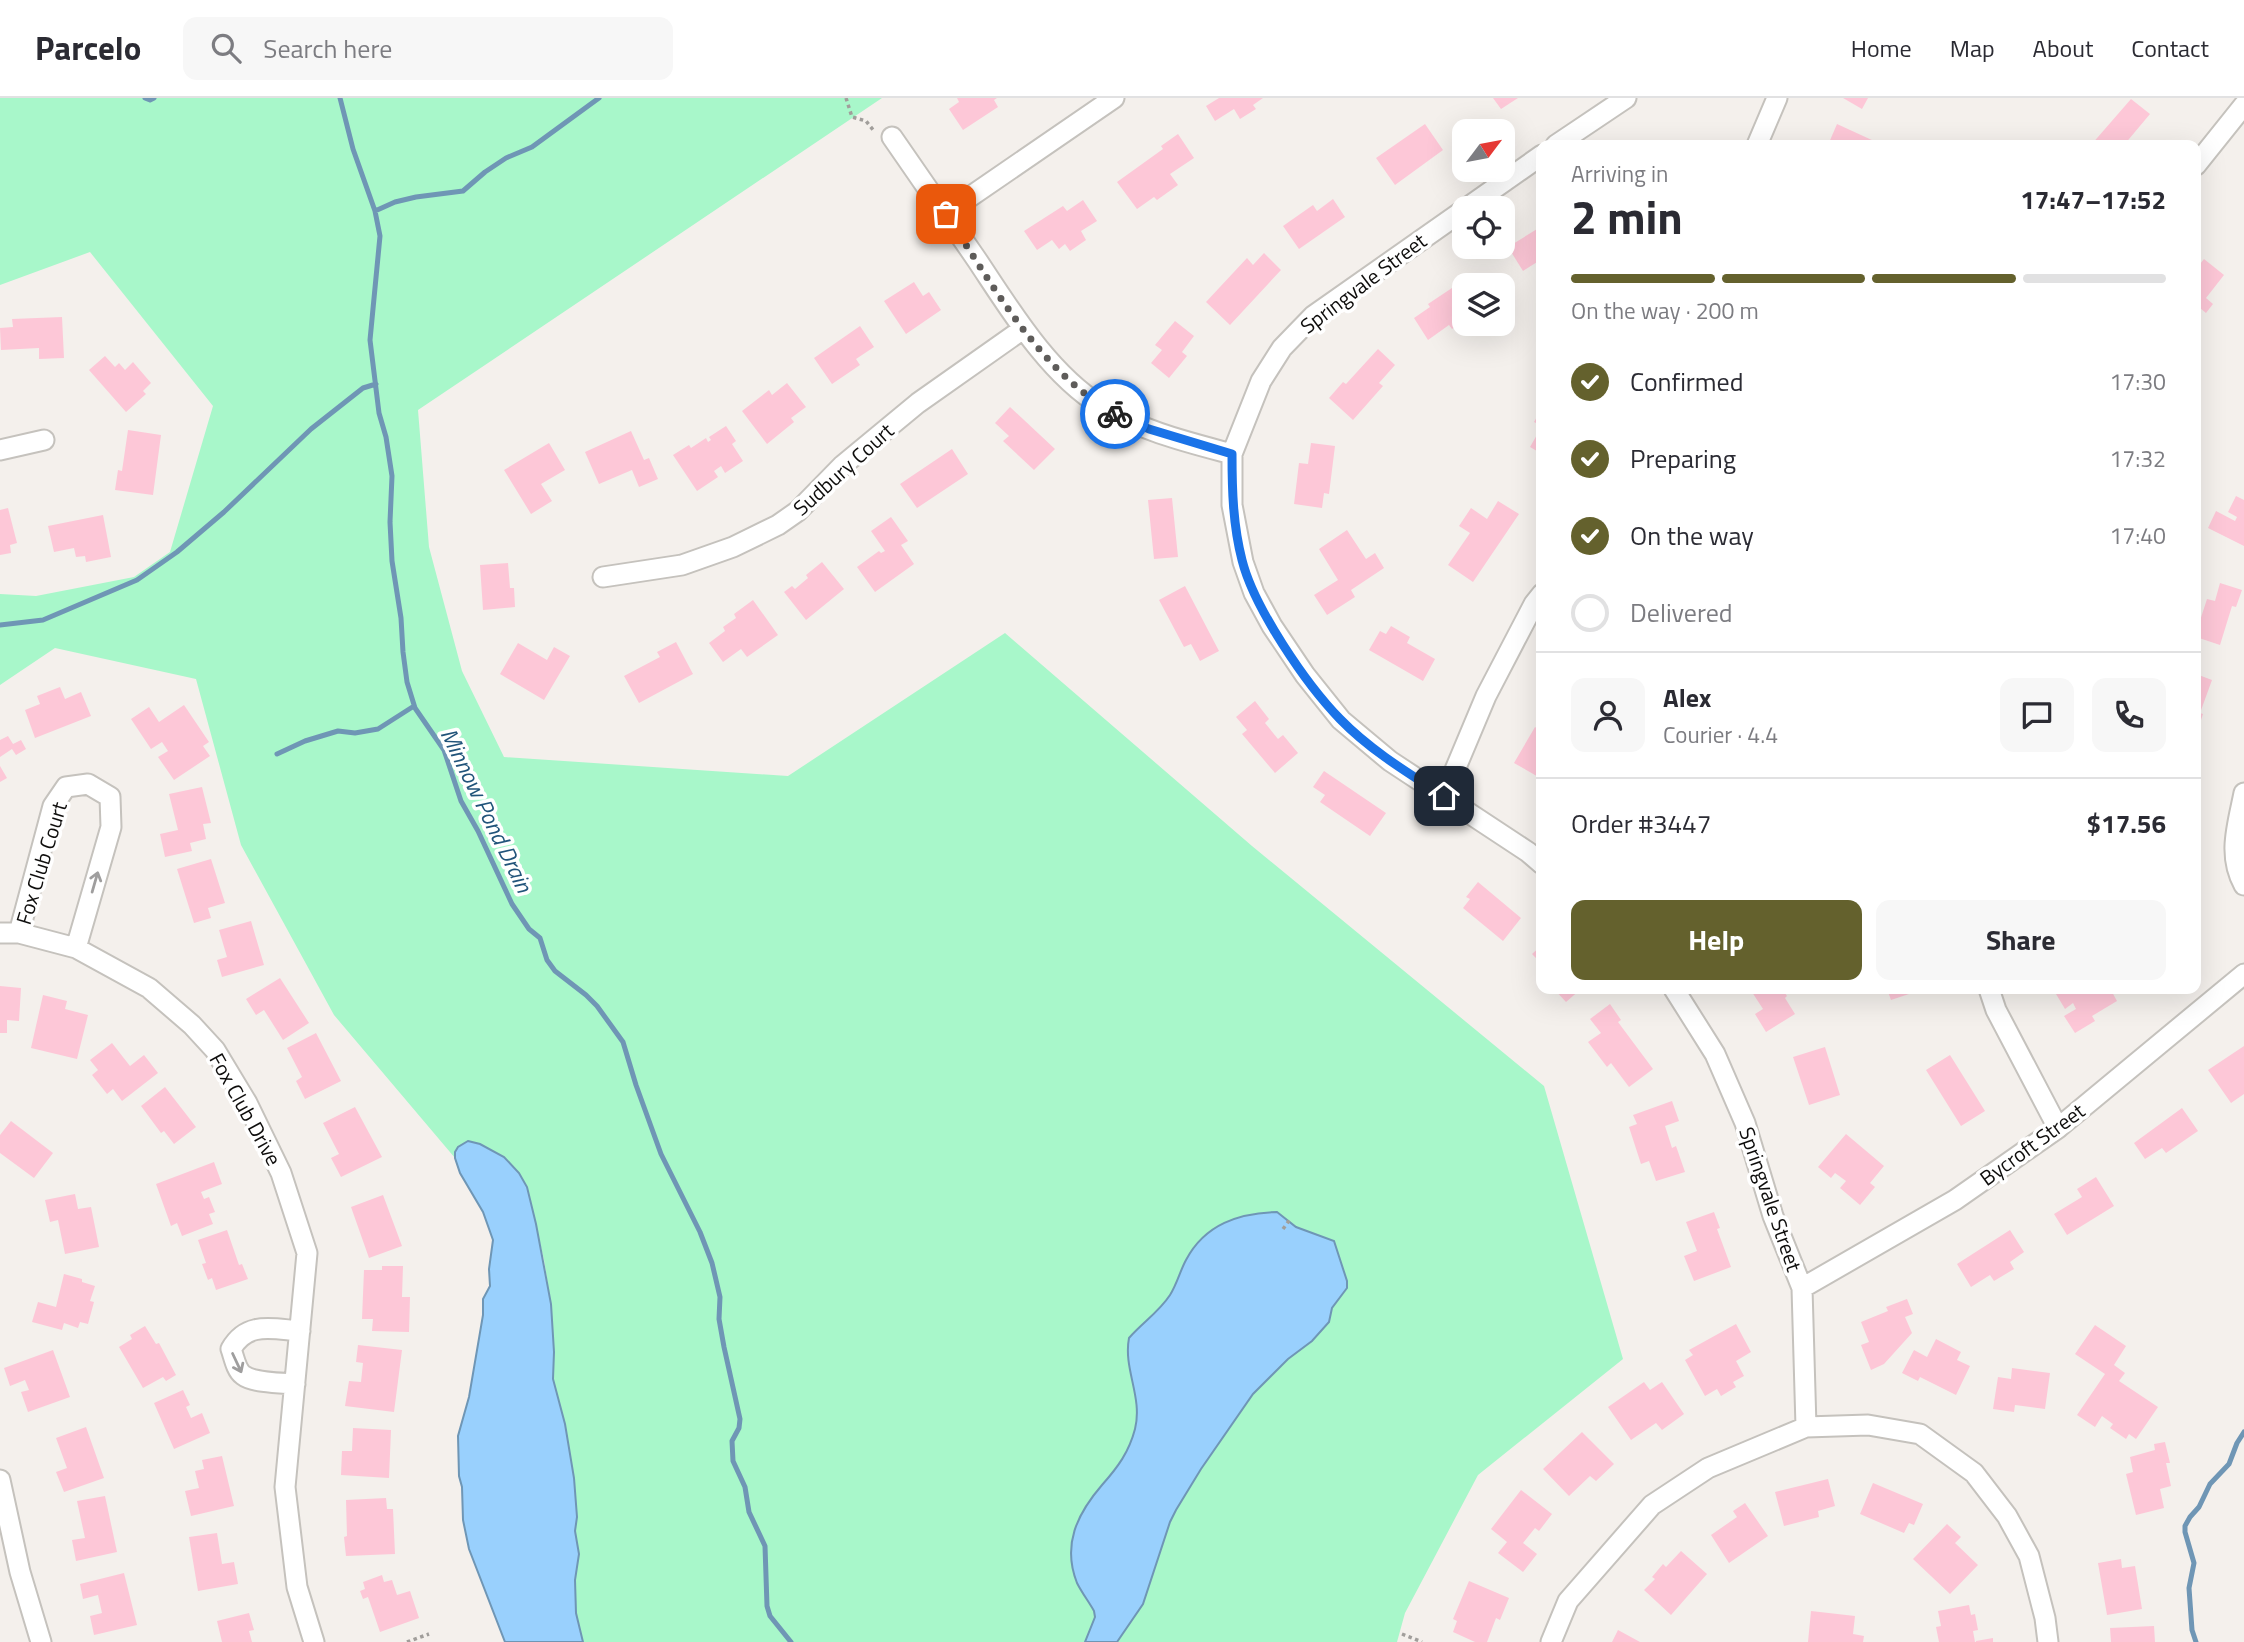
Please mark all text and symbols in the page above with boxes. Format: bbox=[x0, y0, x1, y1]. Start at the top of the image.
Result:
search box bbox=[183, 17, 673, 80]
text: Parcelo bbox=[35, 23, 141, 73]
icon: search bbox=[207, 29, 245, 67]
text: Search here bbox=[263, 29, 392, 68]
text: Home bbox=[1851, 30, 1912, 66]
text: Map bbox=[1950, 30, 1995, 66]
text: About bbox=[2033, 30, 2093, 66]
text: Contact bbox=[2131, 30, 2209, 66]
north arrow bbox=[1452, 119, 1516, 182]
map controls bbox=[1452, 119, 1515, 336]
text: Arriving in bbox=[1571, 156, 1668, 191]
text: 17:47–17:52 bbox=[2020, 180, 2166, 219]
text: 2 min bbox=[1571, 182, 1683, 252]
pin bbox=[916, 184, 976, 244]
icon: bag bbox=[927, 195, 965, 233]
button: locate bbox=[1452, 196, 1515, 259]
street label: Springvale Street bbox=[1293, 224, 1433, 341]
button: layers bbox=[1452, 273, 1515, 336]
text: On the way · 200 m bbox=[1571, 293, 1759, 328]
text: Confirmed bbox=[1630, 362, 1744, 401]
icon: check bbox=[1571, 363, 1609, 401]
text: 17:30 bbox=[2109, 364, 2166, 399]
courier bbox=[1080, 379, 1150, 449]
icon: bike bbox=[1096, 395, 1134, 433]
street label: Sudbury Court bbox=[785, 415, 901, 523]
text: Preparing bbox=[1630, 439, 1736, 478]
icon: check bbox=[1571, 440, 1609, 478]
text: 17:32 bbox=[2109, 441, 2166, 476]
text: On the way bbox=[1630, 516, 1754, 555]
icon: check bbox=[1571, 517, 1609, 555]
text: 17:40 bbox=[2109, 518, 2166, 553]
text: Delivered bbox=[1630, 593, 1733, 632]
button: person bbox=[1571, 678, 1645, 752]
text: Alex bbox=[1663, 678, 1711, 717]
button: chat bbox=[2000, 678, 2074, 752]
button: phone bbox=[2092, 678, 2166, 752]
text: Courier · 4.4 bbox=[1663, 717, 1778, 752]
water label: Minnow Pond Drain bbox=[432, 722, 542, 899]
pin bbox=[1414, 766, 1474, 826]
icon: home bbox=[1425, 777, 1463, 815]
street label: Fox Club Court bbox=[7, 797, 75, 928]
text: Order #3447 bbox=[1571, 804, 1711, 843]
text: $17.56 bbox=[2087, 804, 2166, 843]
one-way arrow bbox=[89, 872, 102, 894]
button: Help bbox=[1571, 900, 1862, 980]
button: Share bbox=[1876, 900, 2166, 980]
street label: Fox Club Drive bbox=[202, 1047, 290, 1171]
street label: Bycroft Street bbox=[1973, 1094, 2092, 1193]
street label: Springvale Street bbox=[1731, 1122, 1811, 1276]
one-way arrow bbox=[231, 1352, 245, 1373]

